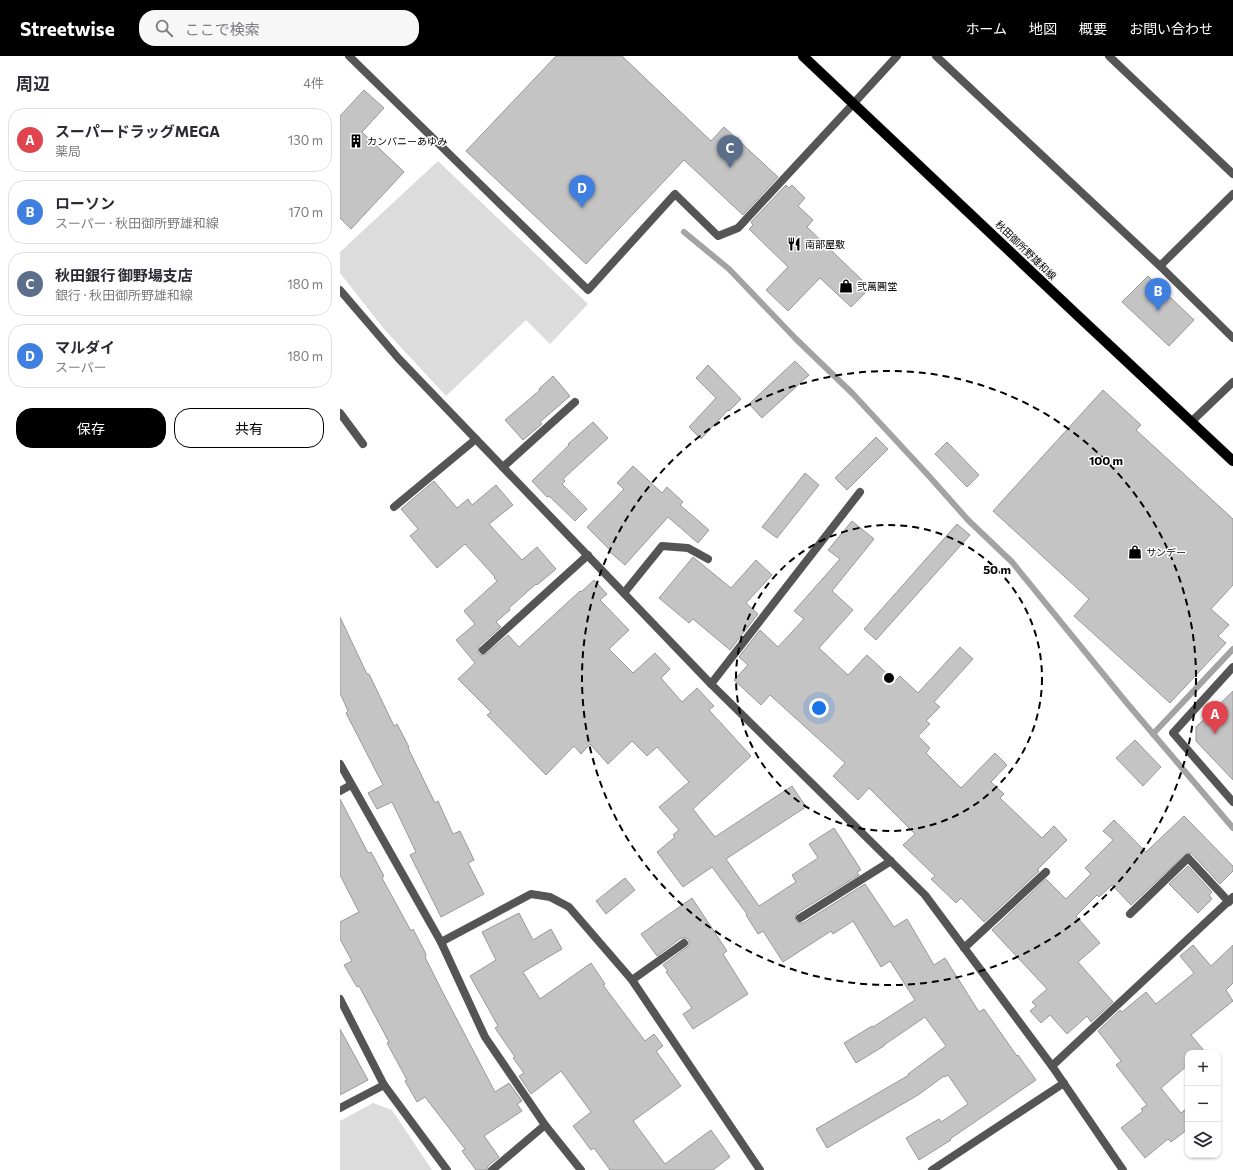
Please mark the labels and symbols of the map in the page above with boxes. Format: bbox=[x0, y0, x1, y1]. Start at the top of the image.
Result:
building icon: カンパニーあゆみ bbox=[348, 133, 364, 149]
place label: カンパニーあゆみ bbox=[367, 135, 447, 147]
pin: C bbox=[717, 135, 743, 168]
pin: D bbox=[569, 175, 595, 208]
street label: 秋田御所野雄和線 bbox=[993, 218, 1059, 282]
restaurant icon: 南部屋敷 bbox=[786, 236, 802, 252]
place label: 南部屋敷 bbox=[805, 238, 845, 250]
shop icon: 弐萬圓堂 bbox=[838, 278, 854, 294]
pin: B bbox=[1145, 278, 1171, 311]
place label: 弐萬圓堂 bbox=[857, 280, 897, 292]
text: 100 m bbox=[1089, 453, 1123, 467]
shop icon: サンデー bbox=[1127, 544, 1143, 560]
place label: サンデー bbox=[1146, 546, 1186, 558]
text: 50 m bbox=[983, 562, 1011, 576]
centre of rings bbox=[882, 671, 896, 685]
your location bbox=[809, 698, 829, 718]
pin: A bbox=[1202, 701, 1228, 734]

